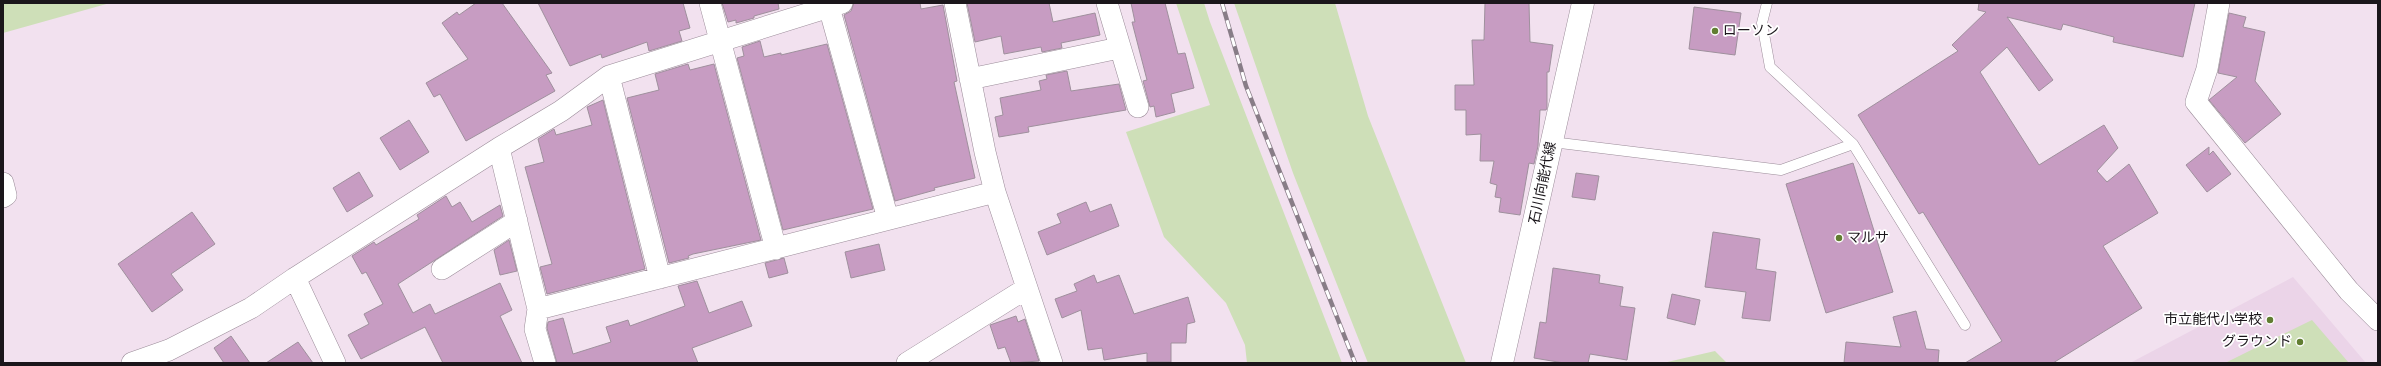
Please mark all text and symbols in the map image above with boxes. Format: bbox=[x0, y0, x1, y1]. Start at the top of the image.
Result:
place label: ローソン bbox=[1723, 21, 1779, 41]
marker: ローソン bbox=[1710, 26, 1720, 36]
street label: 石川向能代線 bbox=[1524, 140, 1562, 226]
place label: マルサ bbox=[1847, 228, 1889, 248]
marker: マルサ bbox=[1834, 233, 1844, 243]
place label: 市立能代小学校 bbox=[2164, 310, 2262, 330]
marker: 市立能代小学校 bbox=[2265, 315, 2275, 325]
place label: グラウンド bbox=[2222, 332, 2292, 352]
marker: グラウンド bbox=[2295, 337, 2305, 347]

